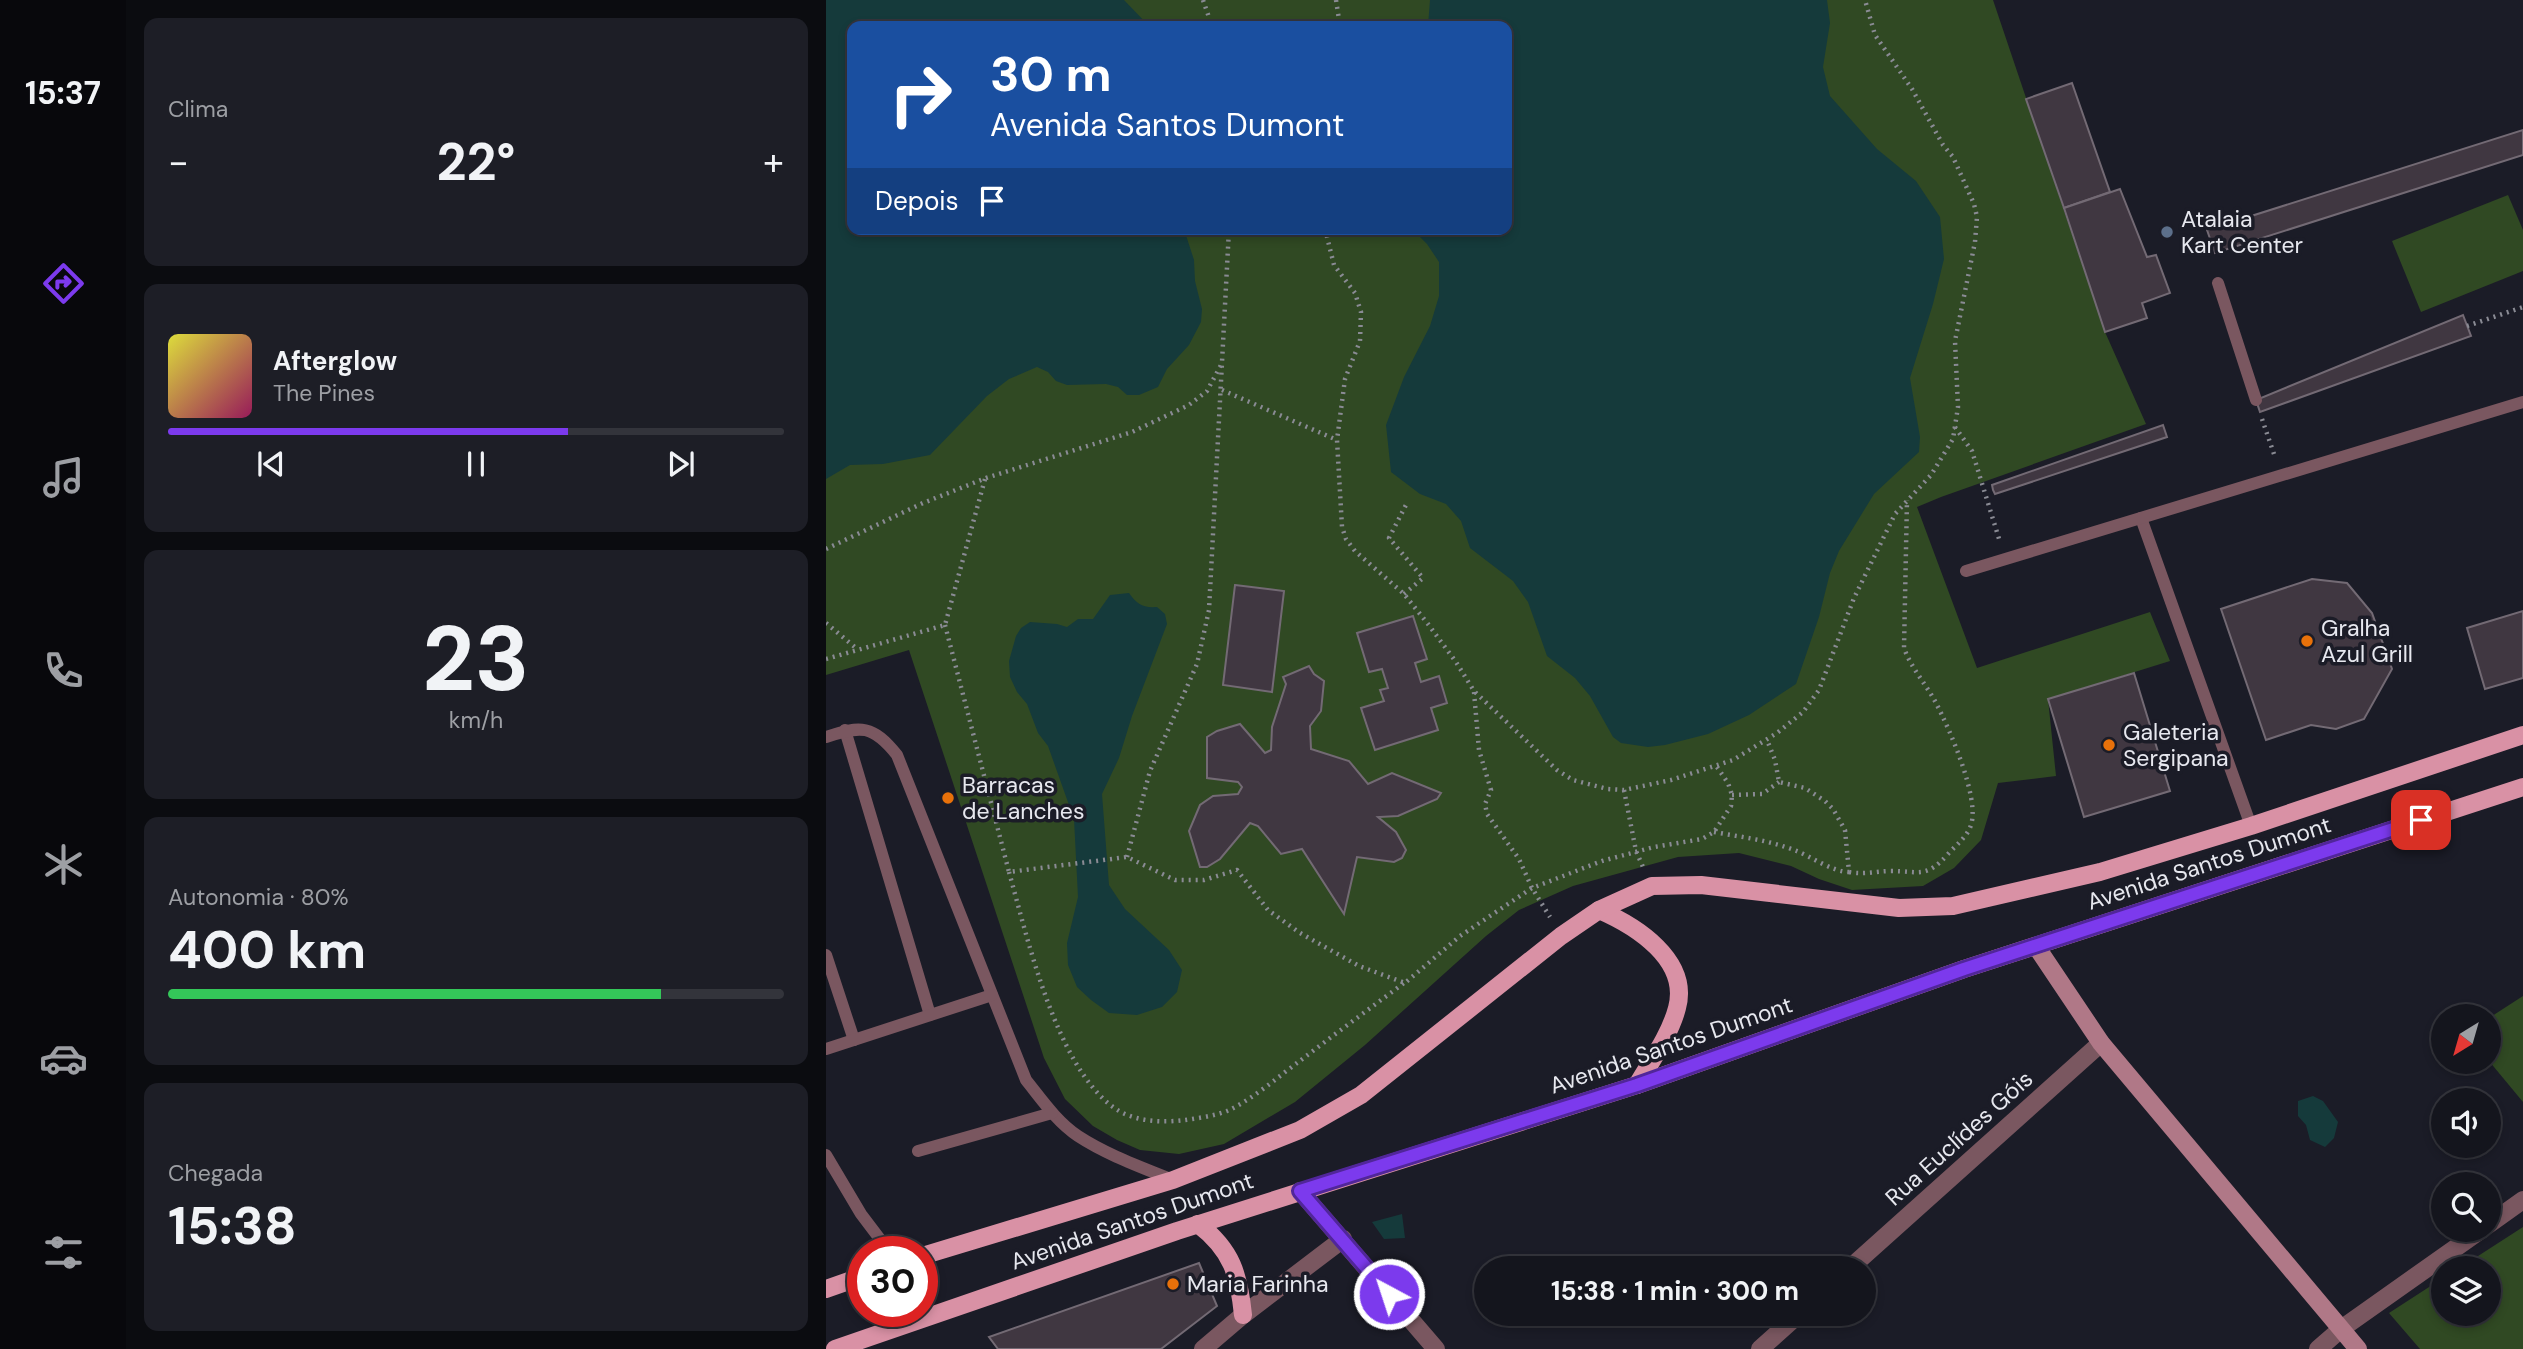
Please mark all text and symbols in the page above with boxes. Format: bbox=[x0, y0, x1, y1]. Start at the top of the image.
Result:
text: 30 m bbox=[990, 42, 1112, 106]
icon: right bbox=[875, 49, 966, 140]
text: 15:37 bbox=[25, 72, 101, 114]
text: Clima bbox=[168, 94, 228, 124]
text: Avenida Santos Dumont bbox=[990, 104, 1345, 146]
text: 22° bbox=[437, 128, 515, 196]
text: − bbox=[168, 137, 189, 187]
text: + bbox=[763, 137, 784, 187]
icon: arrive bbox=[973, 182, 1011, 220]
text: Depois bbox=[875, 184, 959, 218]
place label: Atalaia Kart Center bbox=[2181, 204, 2303, 260]
marker: Atalaia Kart Center bbox=[2159, 224, 2175, 240]
icon: directions bbox=[39, 259, 88, 308]
text: Afterglow bbox=[273, 344, 397, 378]
text: The Pines bbox=[273, 378, 375, 408]
icon: previous bbox=[252, 445, 290, 483]
icon: pause bbox=[457, 445, 495, 483]
icon: next bbox=[662, 445, 700, 483]
icon: music bbox=[39, 453, 88, 502]
text: 23 bbox=[422, 600, 530, 718]
place label: Gralha Azul Grill bbox=[2321, 613, 2413, 669]
marker: Gralha Azul Grill bbox=[2299, 633, 2315, 649]
icon: phone bbox=[39, 646, 88, 695]
text: km/h bbox=[449, 705, 503, 735]
place label: Galeteria Sergipana bbox=[2123, 717, 2229, 773]
marker: Galeteria Sergipana bbox=[2101, 737, 2117, 753]
place label: Barracas de Lanches bbox=[962, 770, 1084, 826]
marker: Barracas de Lanches bbox=[940, 790, 956, 806]
pin bbox=[2391, 790, 2451, 850]
icon: arrive bbox=[2402, 801, 2440, 839]
street label: Avenida Santos Dumont bbox=[2083, 809, 2335, 917]
icon: climate bbox=[39, 840, 88, 889]
text: Autonomia · 80% bbox=[168, 882, 348, 912]
text: 400 km bbox=[168, 916, 366, 984]
street label: Avenida Santos Dumont bbox=[1546, 989, 1796, 1101]
north arrow bbox=[2431, 1004, 2501, 1074]
map controls bbox=[2431, 1004, 2501, 1326]
icon: car bbox=[39, 1034, 88, 1083]
street label: Rua Euclídes Góis bbox=[1879, 1064, 2039, 1212]
button: sound bbox=[2431, 1088, 2501, 1158]
text: Chegada bbox=[168, 1158, 263, 1188]
street label: Avenida Santos Dumont bbox=[1007, 1165, 1257, 1277]
button: search bbox=[2431, 1172, 2501, 1242]
text: 15:38 bbox=[168, 1192, 297, 1260]
icon: filters bbox=[39, 1228, 88, 1277]
speed limit sign: 30 bbox=[847, 1236, 938, 1327]
button: layers bbox=[2431, 1256, 2501, 1326]
position arrow bbox=[1352, 1257, 1426, 1331]
place label: Maria Farinha bbox=[1187, 1269, 1329, 1299]
text: 15:38 · 1 min · 300 m bbox=[1551, 1274, 1799, 1308]
marker: Maria Farinha bbox=[1165, 1276, 1181, 1292]

